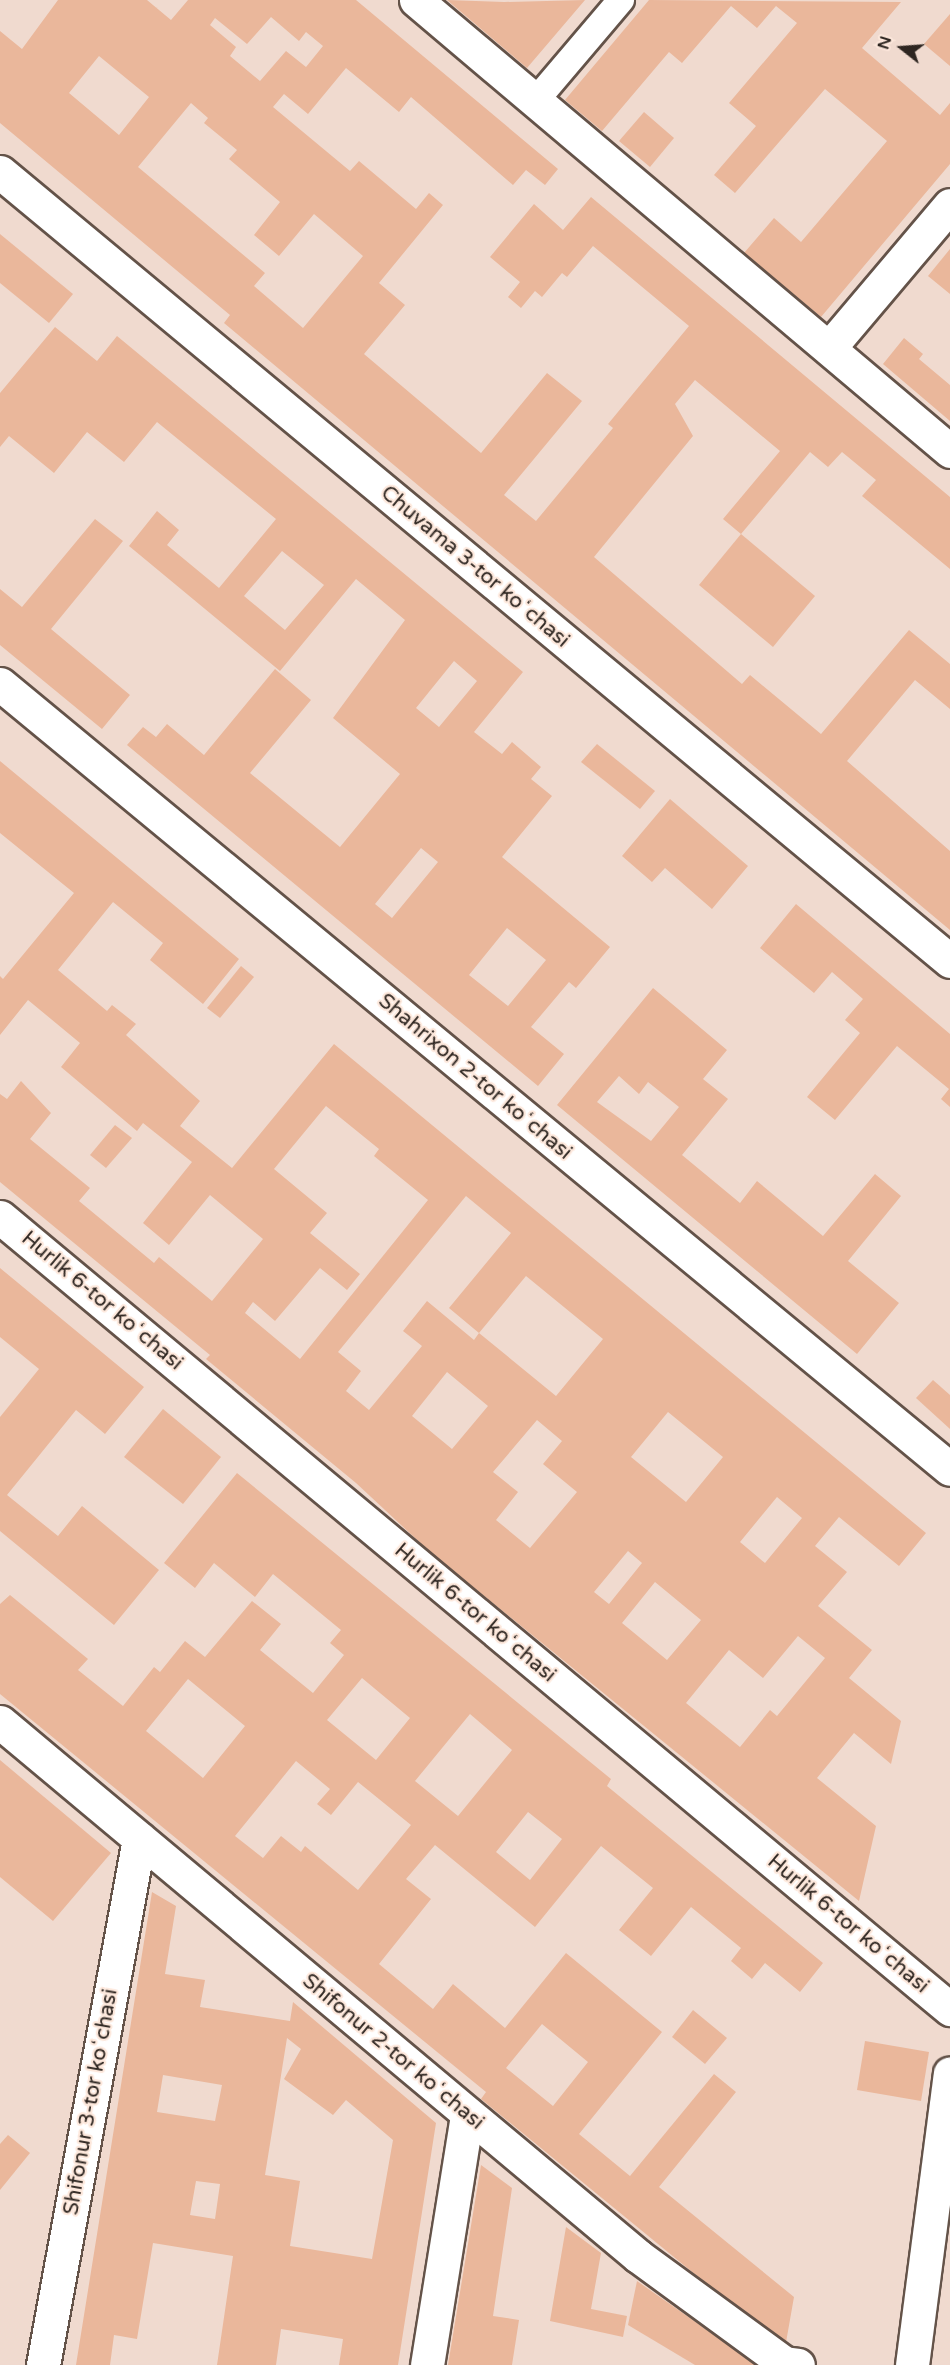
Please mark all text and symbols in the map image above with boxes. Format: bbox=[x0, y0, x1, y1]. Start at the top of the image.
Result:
north arrow bbox=[872, 18, 932, 78]
text: N bbox=[873, 34, 896, 52]
street label: Chuvama 3-tor koʻchasi bbox=[376, 481, 574, 653]
street label: Shahrixon 2-tor koʻchasi bbox=[373, 989, 577, 1165]
street label: Hurlik 6-tor koʻchasi bbox=[16, 1226, 188, 1376]
street label: Hurlik 6-tor koʻchasi bbox=[389, 1538, 561, 1688]
street label: Hurlik 6-tor koʻchasi bbox=[762, 1849, 934, 1999]
street label: Shifonur 2-tor koʻchasi bbox=[297, 1969, 489, 2135]
street label: Shifonur 3-tor koʻchasi bbox=[59, 1987, 123, 2217]

